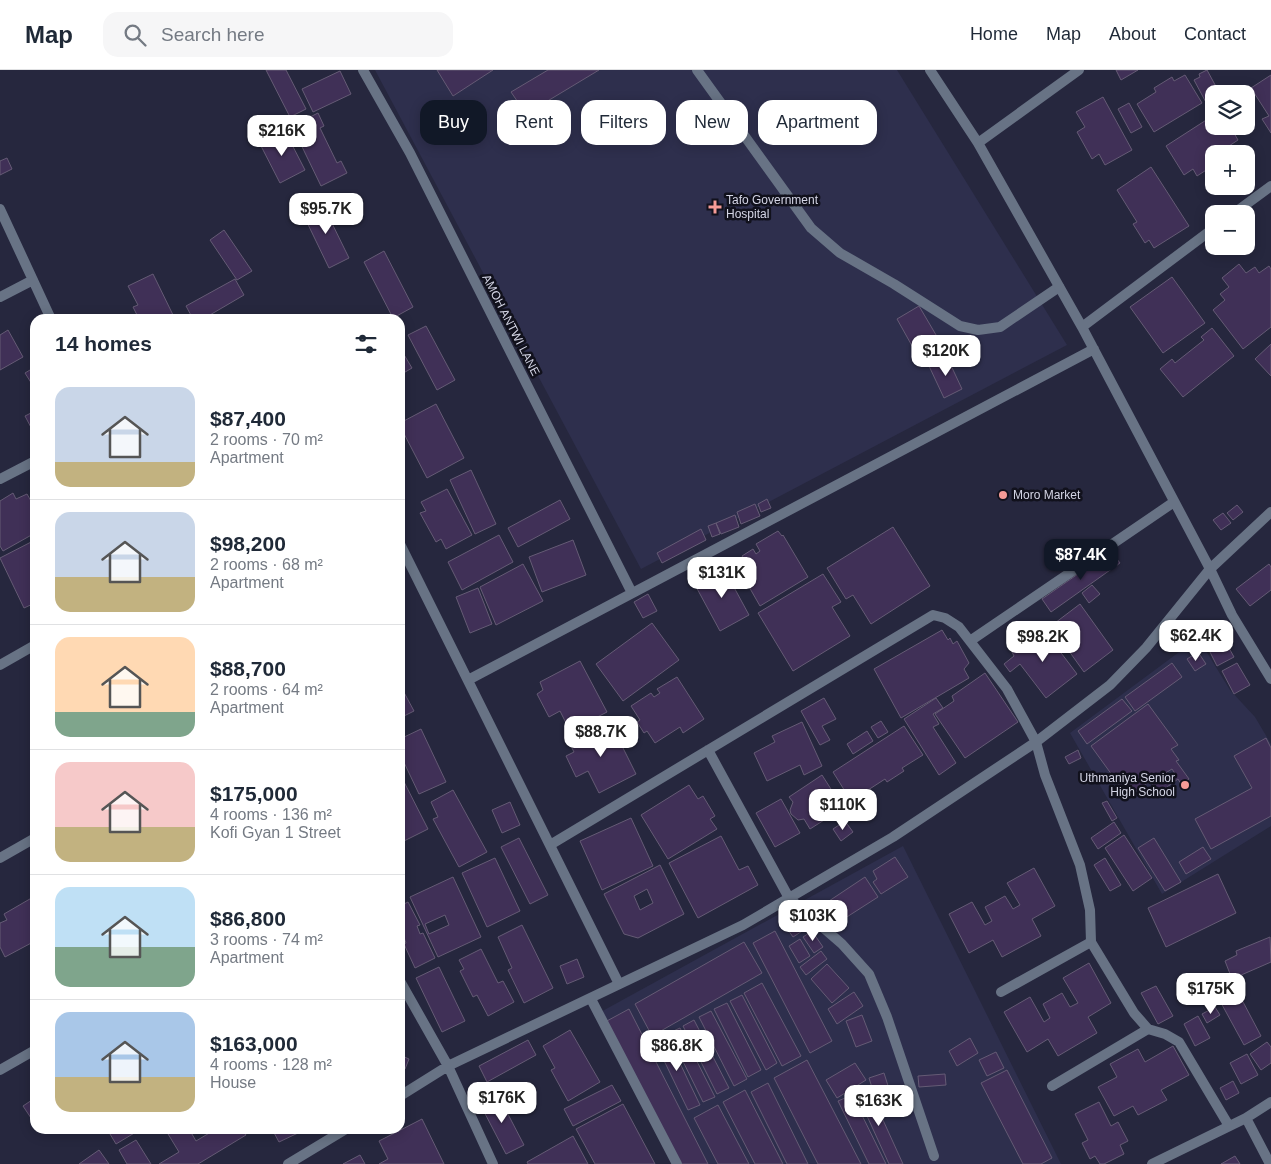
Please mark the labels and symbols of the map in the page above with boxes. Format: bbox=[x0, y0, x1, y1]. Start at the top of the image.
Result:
pin: $216K bbox=[247, 114, 317, 157]
pin: $95.7K bbox=[285, 192, 367, 235]
place label: Tafo Government Hospital bbox=[726, 193, 819, 221]
marker: Tafo Government Hospital bbox=[708, 200, 722, 214]
street label: AMOH ANTWI LANE bbox=[479, 272, 543, 378]
pin: $120K bbox=[911, 334, 981, 377]
place label: Moro Market bbox=[1013, 488, 1081, 502]
marker: Moro Market bbox=[997, 489, 1009, 501]
pin: $87.4K bbox=[1040, 538, 1122, 581]
pin: $131K bbox=[687, 556, 757, 599]
pin: $98.2K bbox=[1002, 620, 1084, 663]
pin: $62.4K bbox=[1155, 620, 1237, 662]
pin: $88.7K bbox=[560, 716, 642, 758]
place label: Uthmaniya Senior High School bbox=[1080, 771, 1175, 799]
marker: Uthmaniya Senior High School bbox=[1179, 779, 1191, 791]
pin: $110K bbox=[808, 788, 878, 831]
pin: $103K bbox=[778, 900, 848, 942]
pin: $175K bbox=[1176, 972, 1246, 1015]
pin: $86.8K bbox=[636, 1030, 718, 1072]
pin: $176K bbox=[467, 1082, 537, 1124]
pin: $163K bbox=[844, 1084, 914, 1127]

